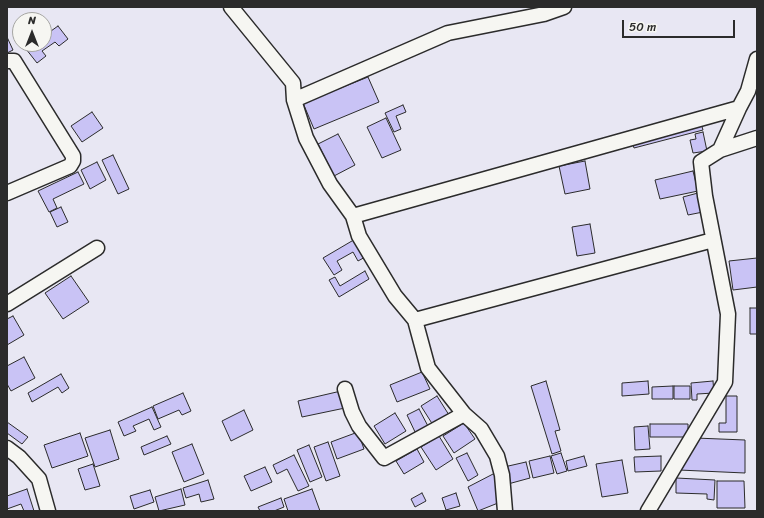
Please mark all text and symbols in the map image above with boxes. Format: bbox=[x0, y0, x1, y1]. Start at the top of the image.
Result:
text: N bbox=[28, 11, 36, 30]
north arrow bbox=[12, 12, 52, 52]
scale bar bbox=[624, 12, 737, 38]
text: 50 m bbox=[629, 16, 656, 38]

